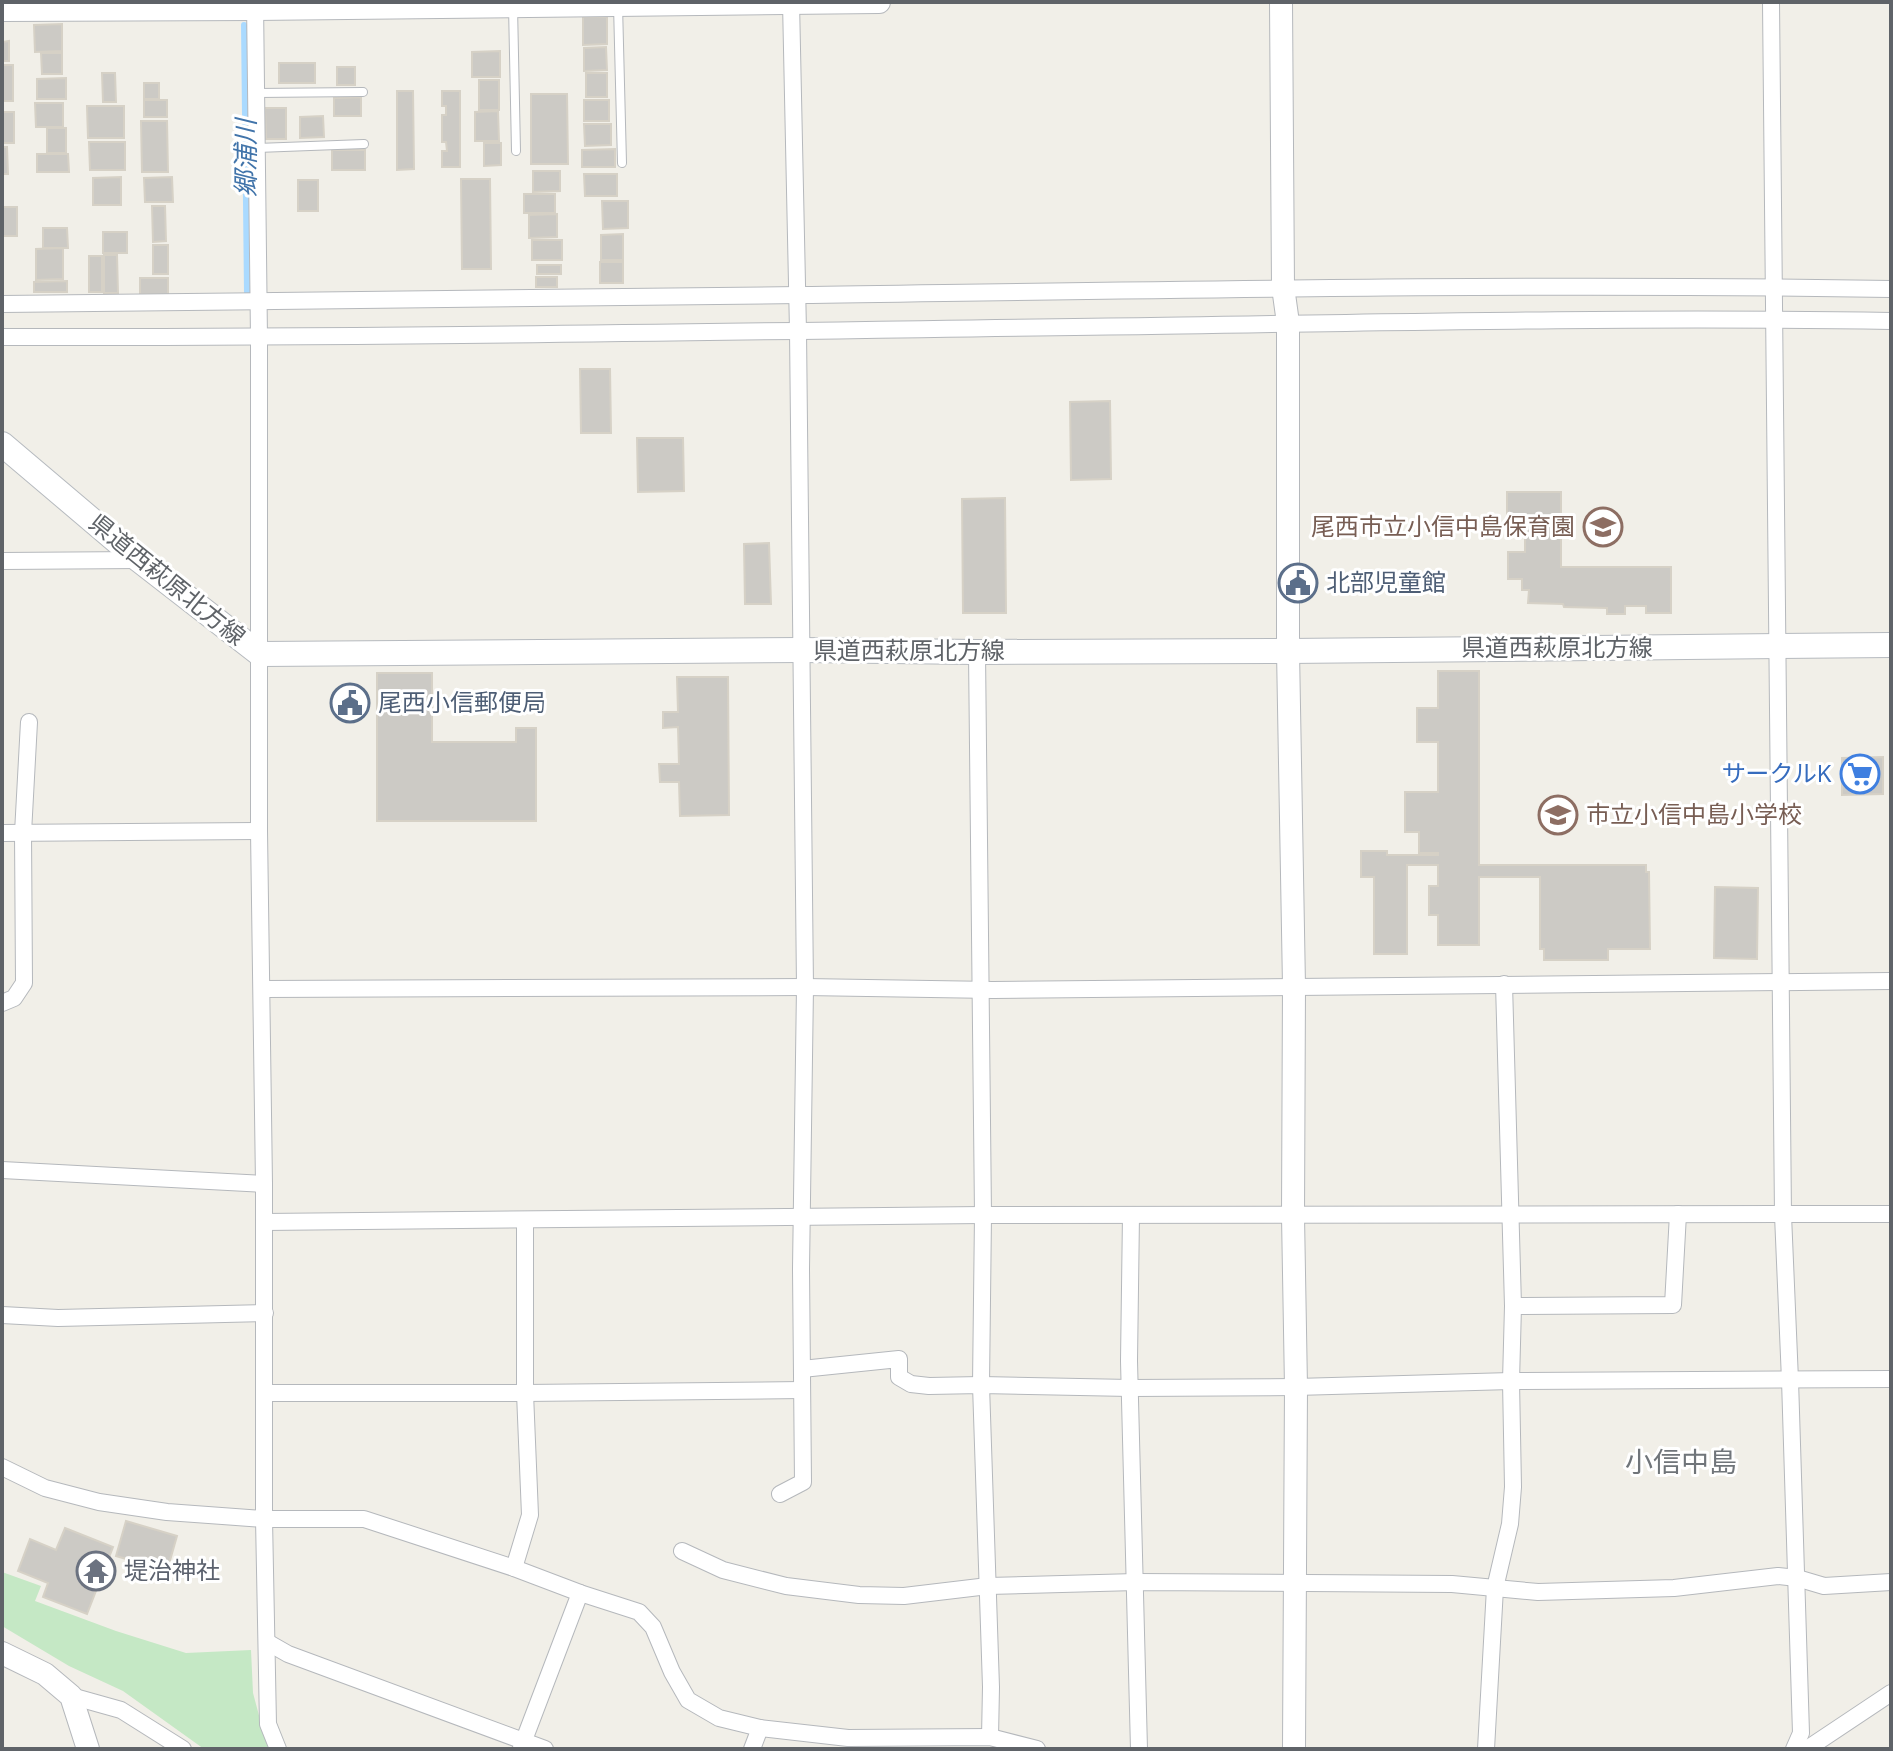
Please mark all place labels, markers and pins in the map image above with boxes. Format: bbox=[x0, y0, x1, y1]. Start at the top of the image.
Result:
school or university icon: 尾西市立小信中島保育園 bbox=[1582, 506, 1624, 548]
place label: 尾西市立小信中島保育園 bbox=[1311, 510, 1575, 542]
public building icon: 北部児童館 bbox=[1277, 562, 1319, 604]
place label: 北部児童館 bbox=[1326, 566, 1446, 598]
public building icon: 尾西小信郵便局 bbox=[329, 682, 371, 724]
place label: 尾西小信郵便局 bbox=[378, 686, 546, 718]
supermarket icon: サークルK bbox=[1839, 753, 1881, 795]
place label: サークルK bbox=[1722, 757, 1832, 789]
school or university icon: 市立小信中島小学校 bbox=[1537, 794, 1579, 836]
place label: 市立小信中島小学校 bbox=[1586, 798, 1802, 830]
temple icon: 堤治神社 bbox=[75, 1550, 117, 1592]
place label: 堤治神社 bbox=[124, 1554, 220, 1586]

